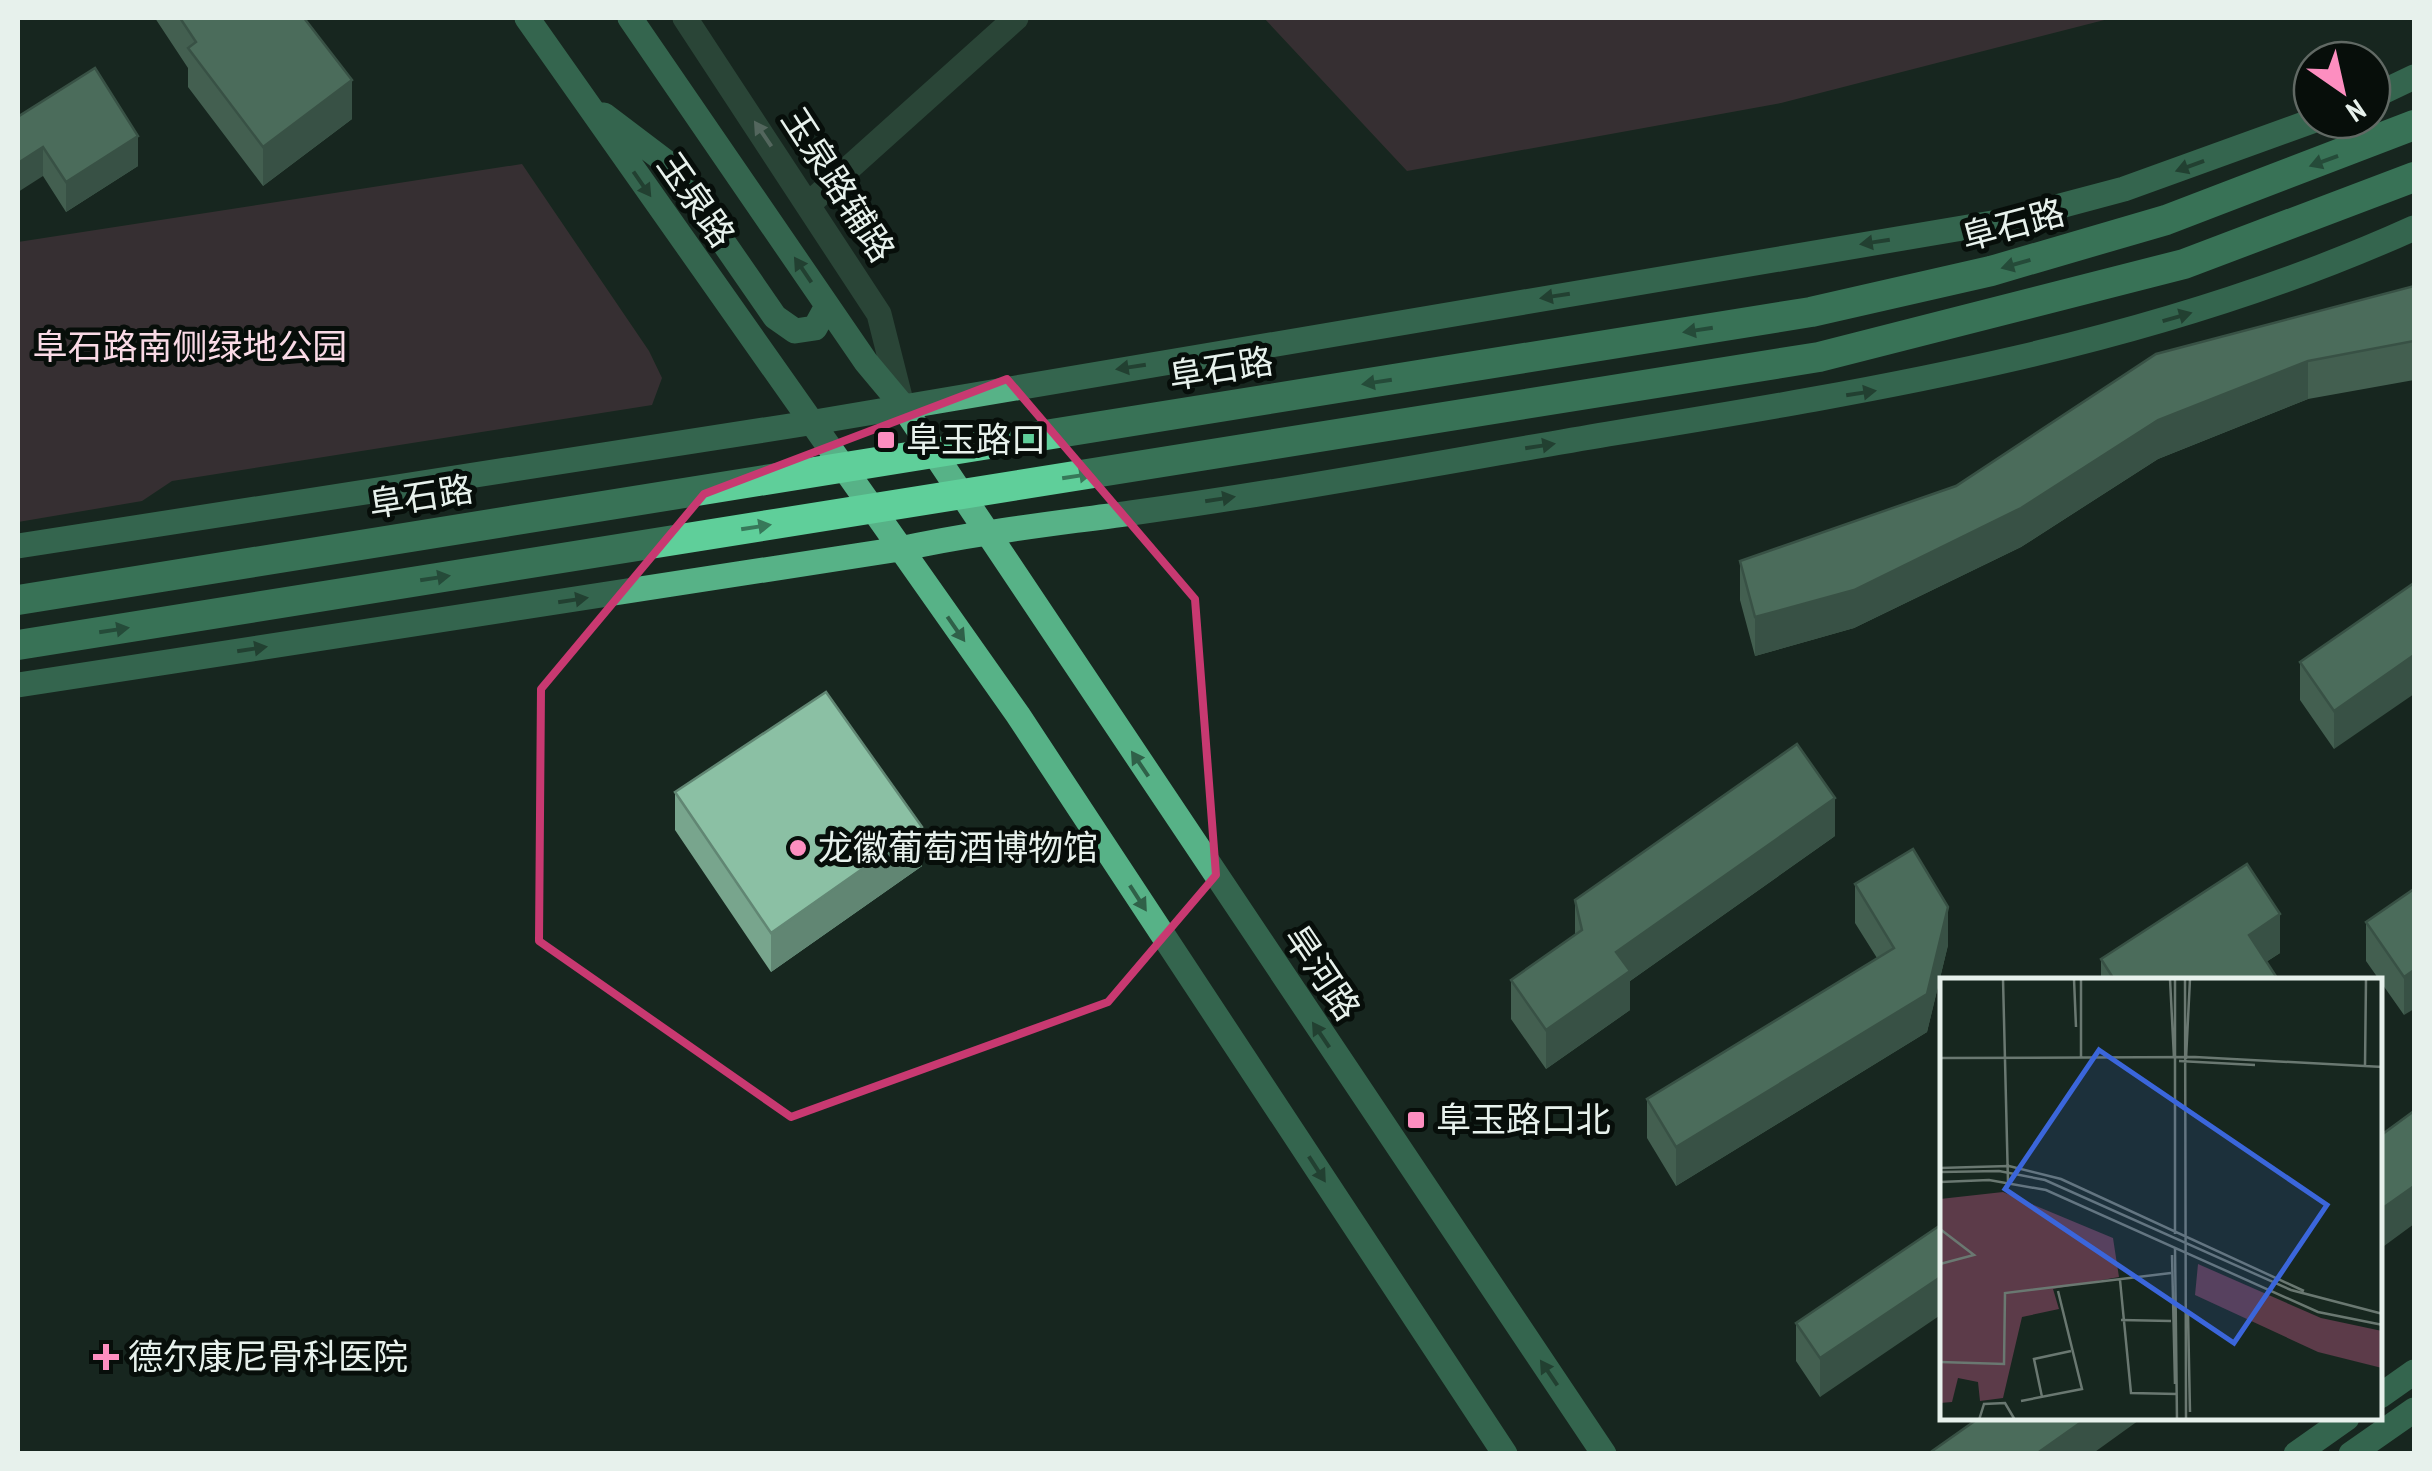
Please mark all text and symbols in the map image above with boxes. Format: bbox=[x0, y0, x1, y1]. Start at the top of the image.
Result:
north arrow bbox=[2292, 40, 2392, 140]
text: N bbox=[2340, 92, 2373, 131]
street label: 玉泉路辅路 bbox=[772, 99, 906, 270]
one-way arrow bbox=[755, 121, 773, 148]
street label: 玉泉路 bbox=[648, 143, 746, 256]
one-way arrow bbox=[2309, 154, 2339, 169]
one-way arrow bbox=[2175, 159, 2205, 174]
one-way arrow bbox=[632, 170, 651, 197]
street label: 阜石路 bbox=[1956, 188, 2069, 260]
one-way arrow bbox=[1859, 235, 1891, 250]
one-way arrow bbox=[794, 257, 813, 284]
one-way arrow bbox=[2000, 257, 2031, 272]
one-way arrow bbox=[1538, 289, 1570, 304]
one-way arrow bbox=[2162, 308, 2193, 324]
park label: 阜石路南侧绿地公园 bbox=[32, 323, 348, 369]
one-way arrow bbox=[1682, 323, 1713, 338]
street label: 阜石路 bbox=[1165, 337, 1276, 399]
one-way arrow bbox=[1114, 360, 1146, 375]
one-way arrow bbox=[1361, 374, 1392, 390]
one-way arrow bbox=[1846, 385, 1877, 400]
place label: 阜玉路口 bbox=[906, 416, 1046, 462]
marker: 阜玉路口 bbox=[875, 429, 897, 451]
one-way arrow bbox=[1525, 438, 1557, 453]
street label: 阜石路 bbox=[365, 465, 476, 527]
one-way arrow bbox=[1061, 468, 1093, 483]
one-way arrow bbox=[1205, 490, 1236, 506]
one-way arrow bbox=[740, 519, 772, 534]
one-way arrow bbox=[419, 570, 451, 586]
one-way arrow bbox=[558, 591, 590, 607]
one-way arrow bbox=[946, 615, 965, 642]
one-way arrow bbox=[98, 621, 130, 637]
one-way arrow bbox=[237, 641, 269, 657]
one-way arrow bbox=[1132, 751, 1150, 778]
place label: 龙徽葡萄酒博物馆 bbox=[818, 824, 1098, 870]
marker: 龙徽葡萄酒博物馆 bbox=[787, 837, 809, 859]
one-way arrow bbox=[1129, 884, 1147, 911]
street label: 旱河路 bbox=[1274, 916, 1371, 1029]
inset map bbox=[1940, 978, 2382, 1421]
one-way arrow bbox=[1312, 1021, 1330, 1048]
place label: 阜玉路口北 bbox=[1436, 1096, 1611, 1142]
marker: 阜玉路口北 bbox=[1405, 1109, 1427, 1131]
one-way arrow bbox=[1308, 1155, 1326, 1183]
place label: 德尔康尼骨科医院 bbox=[128, 1333, 408, 1379]
marker: 德尔康尼骨科医院 bbox=[93, 1344, 119, 1370]
one-way arrow bbox=[1540, 1359, 1559, 1386]

